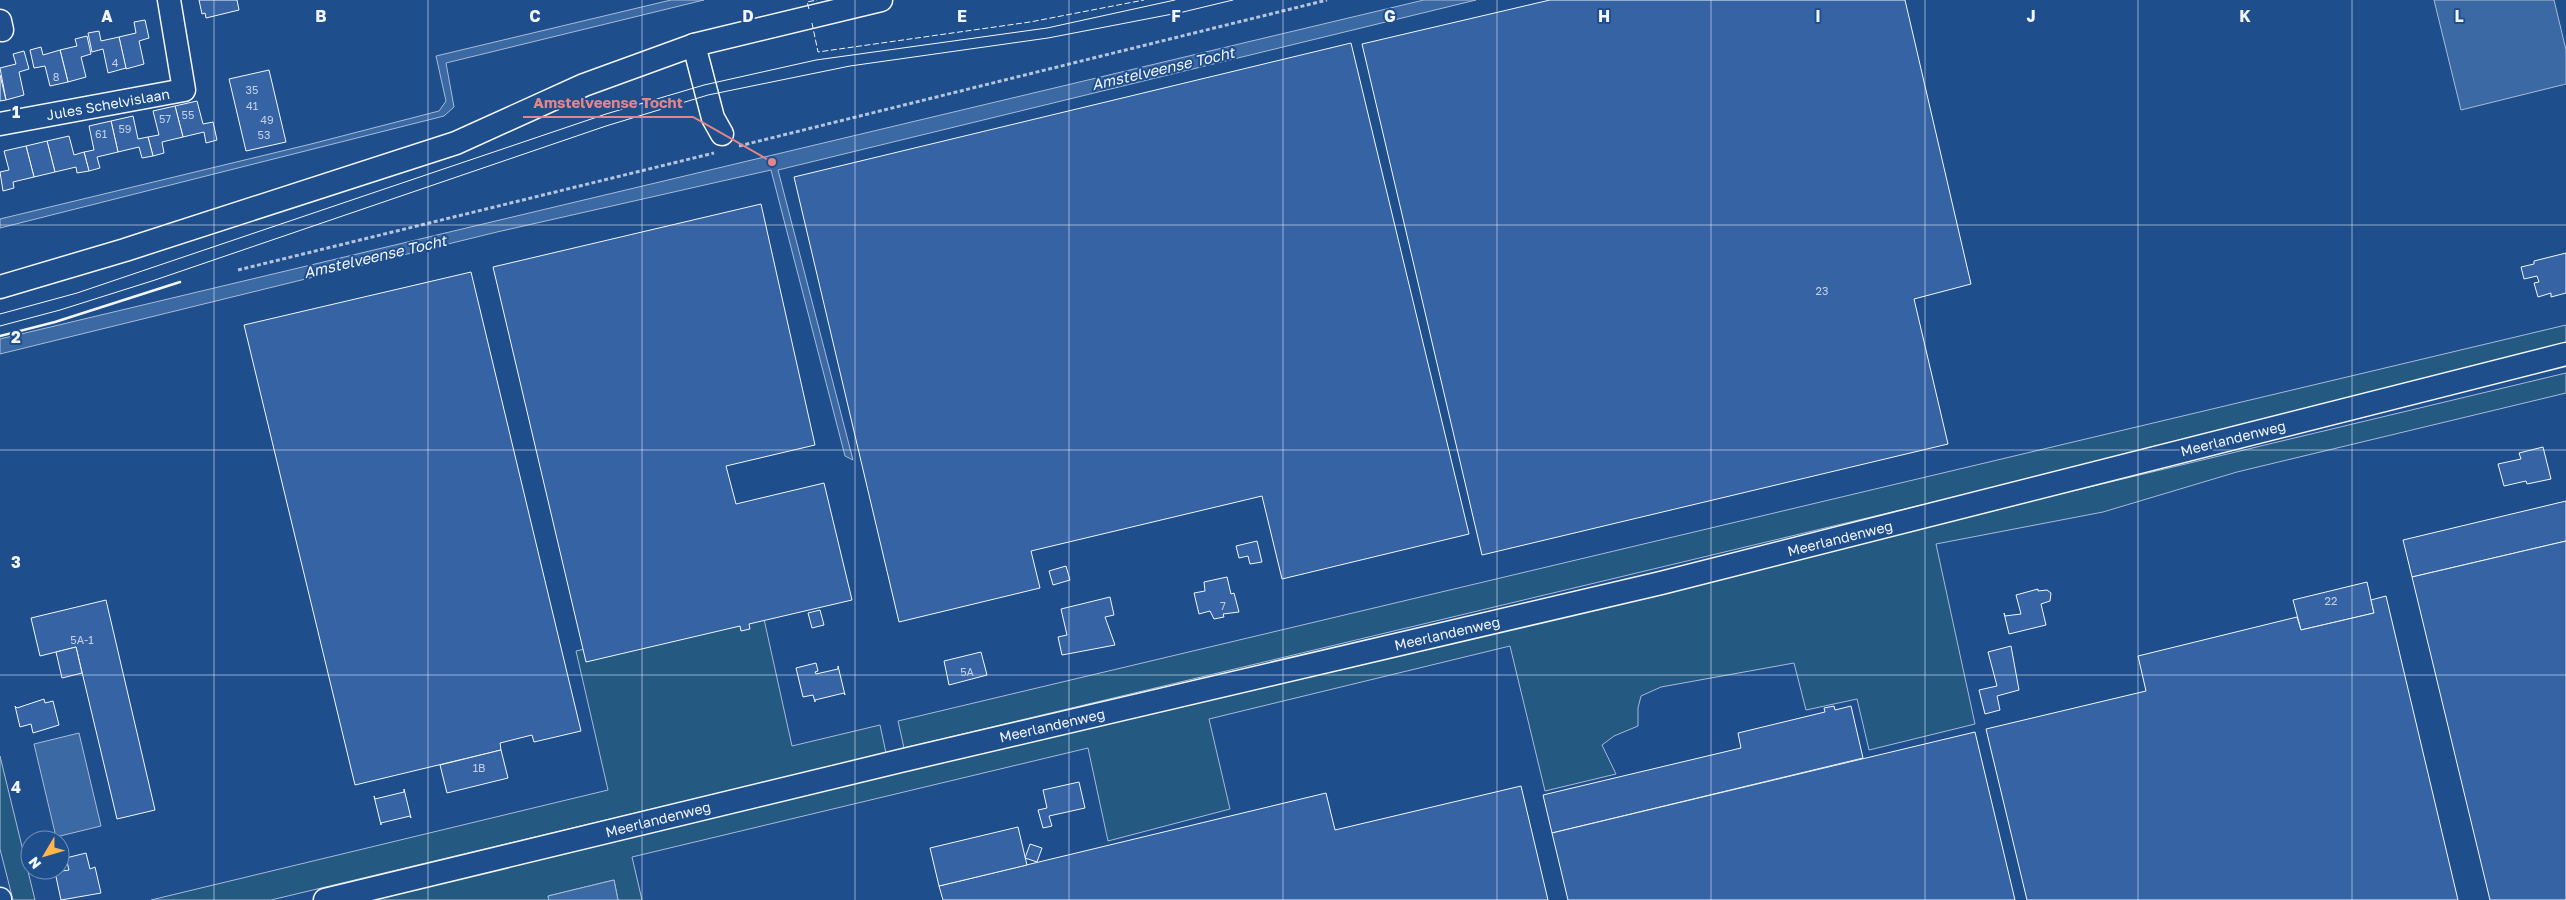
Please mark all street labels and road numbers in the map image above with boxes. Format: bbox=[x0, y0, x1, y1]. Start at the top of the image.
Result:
street label: Jules Schelvislaan bbox=[45, 85, 171, 123]
street label: Meerlandenweg bbox=[2179, 417, 2287, 459]
street label: Meerlandenweg bbox=[1786, 517, 1894, 559]
street label: Meerlandenweg bbox=[1393, 613, 1501, 653]
street label: Meerlandenweg bbox=[998, 705, 1106, 745]
street label: Meerlandenweg bbox=[604, 798, 712, 840]

